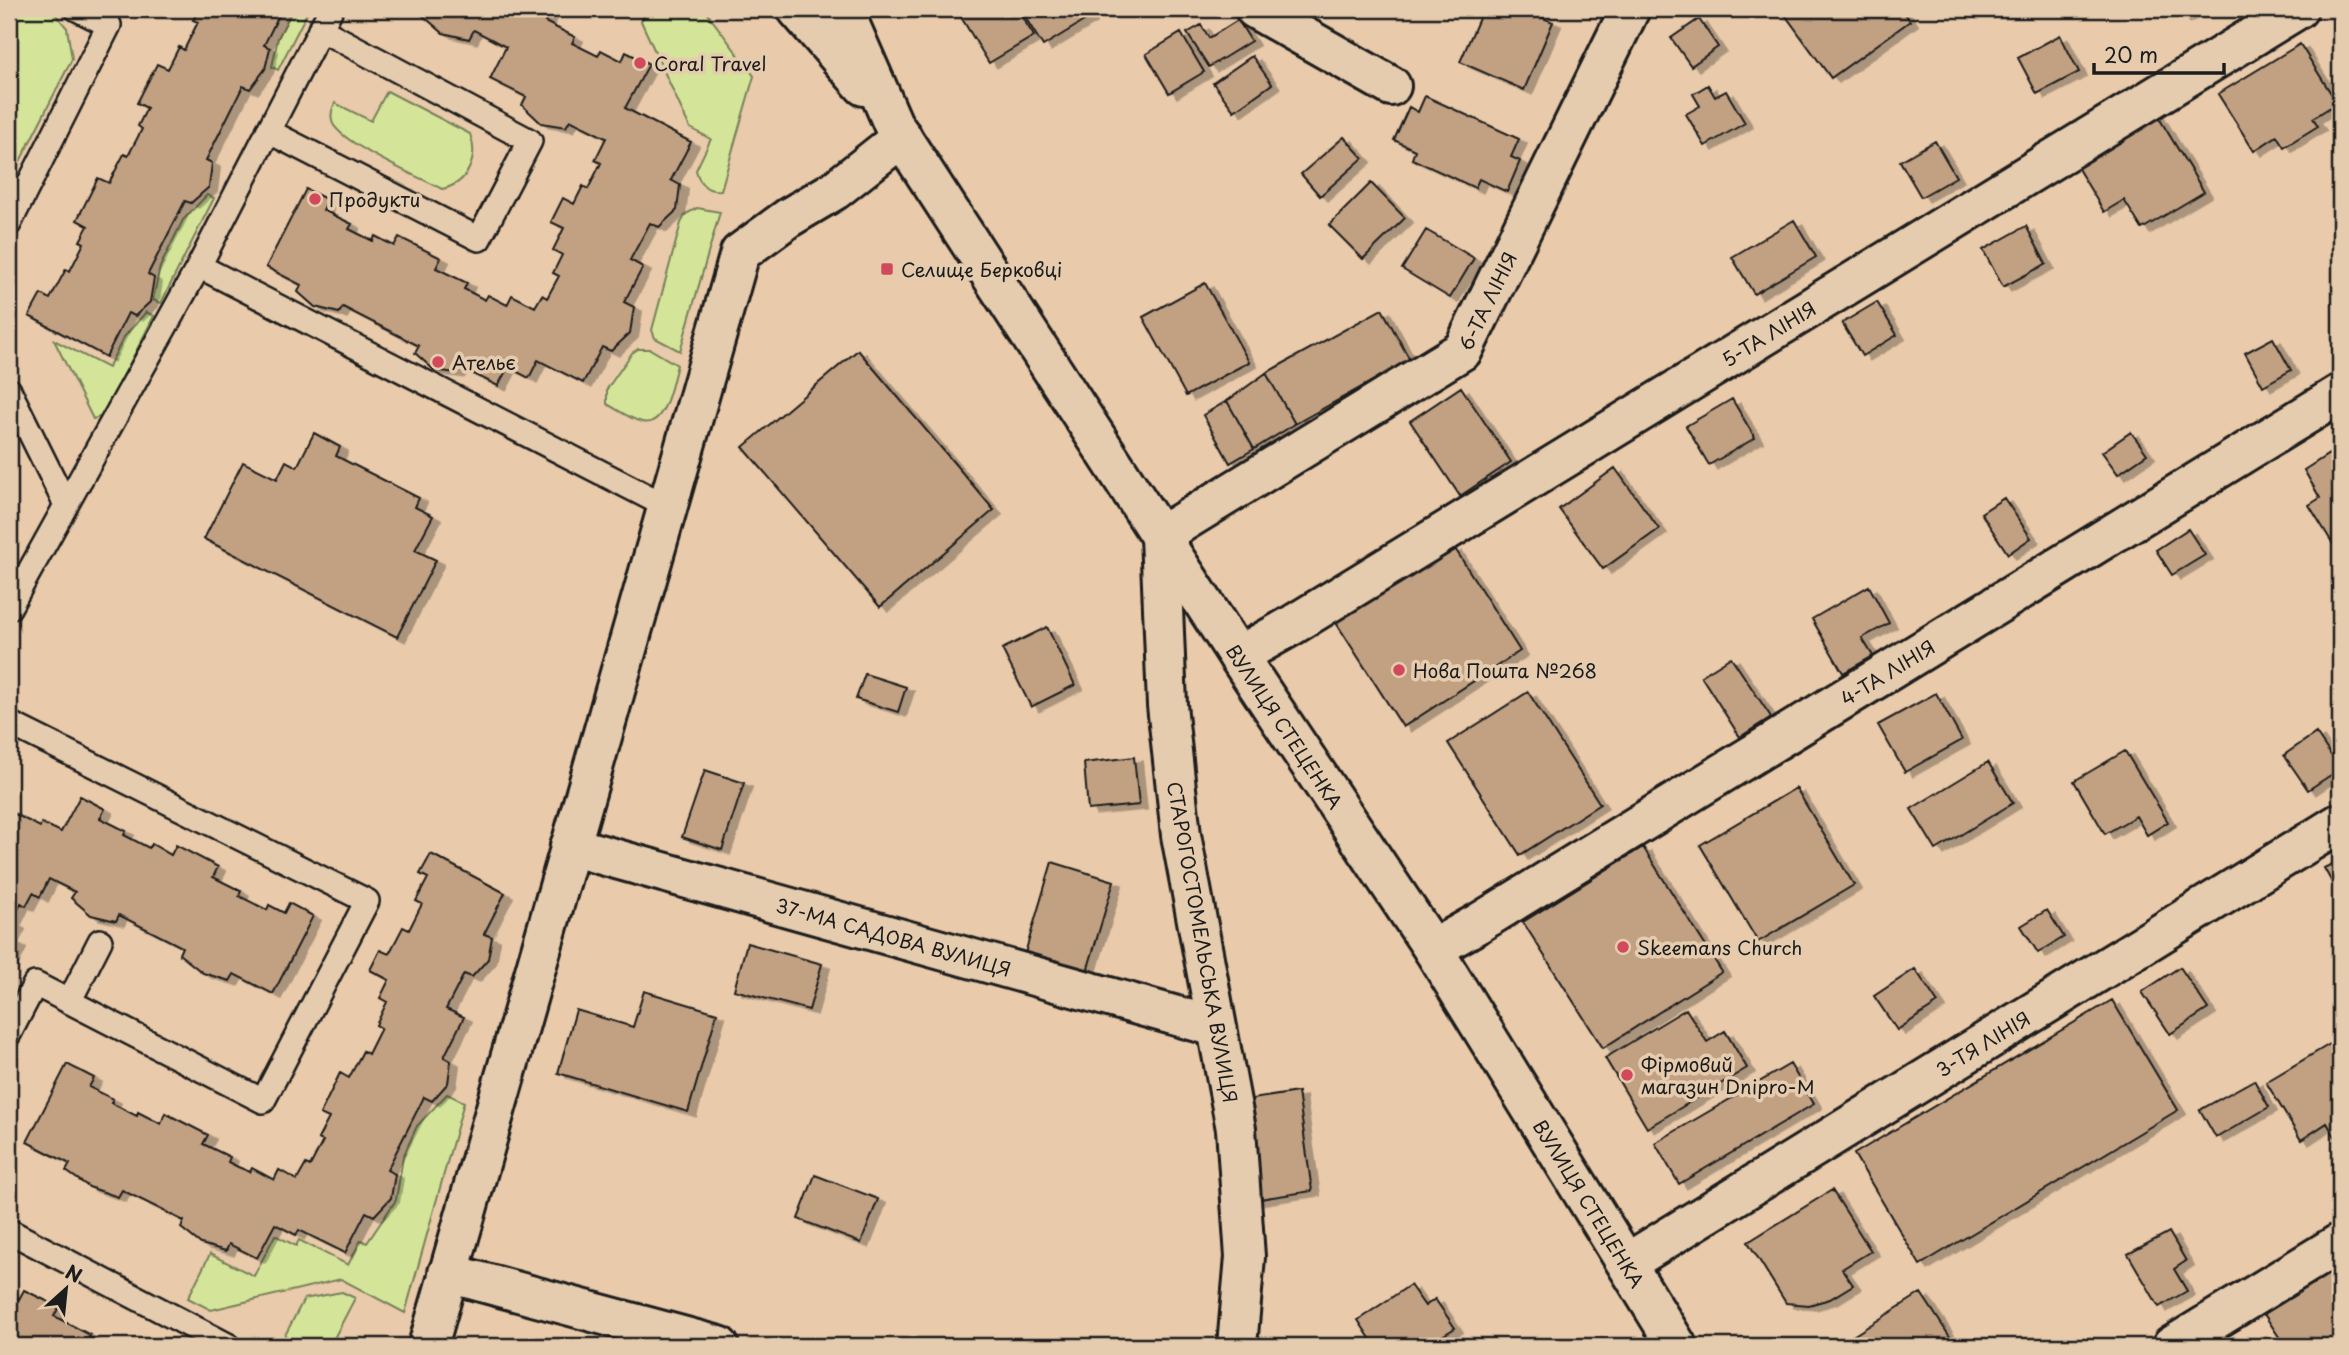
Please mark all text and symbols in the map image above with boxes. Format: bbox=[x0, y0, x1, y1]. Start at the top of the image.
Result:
scale bar bbox=[2094, 32, 2223, 76]
text: 20 m bbox=[2104, 38, 2158, 70]
place label: Coral Travel bbox=[654, 49, 766, 77]
marker: Coral Travel bbox=[632, 55, 648, 71]
place label: Продукти bbox=[329, 185, 420, 213]
marker: Продукти bbox=[307, 191, 323, 207]
street label: 6-ТА ЛІНІЯ bbox=[1451, 247, 1523, 355]
place label: Селище Берковці bbox=[901, 255, 1062, 283]
marker: Селище Берковці bbox=[879, 261, 895, 277]
street label: 5-ТА ЛІНІЯ bbox=[1716, 294, 1821, 373]
place label: Ательє bbox=[452, 348, 516, 376]
marker: Ательє bbox=[430, 354, 446, 370]
street label: 4-ТА ЛІНІЯ bbox=[1835, 632, 1940, 712]
street label: ВУЛИЦЯ СТЕЦЕНКА bbox=[1220, 639, 1350, 814]
place label: Нова Пошта №268 bbox=[1413, 656, 1597, 684]
marker: Нова Пошта №268 bbox=[1391, 662, 1407, 678]
street label: СТАРОГОСТОМЕЛЬСЬКА ВУЛИЦЯ bbox=[1161, 779, 1245, 1105]
street label: 37-МА САДОВА ВУЛИЦЯ bbox=[773, 890, 1014, 983]
place label: Skeemans Church bbox=[1637, 933, 1802, 961]
marker: Skeemans Church bbox=[1615, 939, 1631, 955]
street label: 3-ТЯ ЛІНІЯ bbox=[1930, 1004, 2035, 1083]
place label: Фірмовий магазин Dnipro-M bbox=[1641, 1050, 1815, 1100]
marker: Фірмовий магазин Dnipro-M bbox=[1619, 1067, 1635, 1083]
street label: ВУЛИЦЯ СТЕЦЕНКА bbox=[1527, 1114, 1652, 1293]
north arrow bbox=[32, 1254, 102, 1324]
text: N bbox=[61, 1257, 87, 1289]

